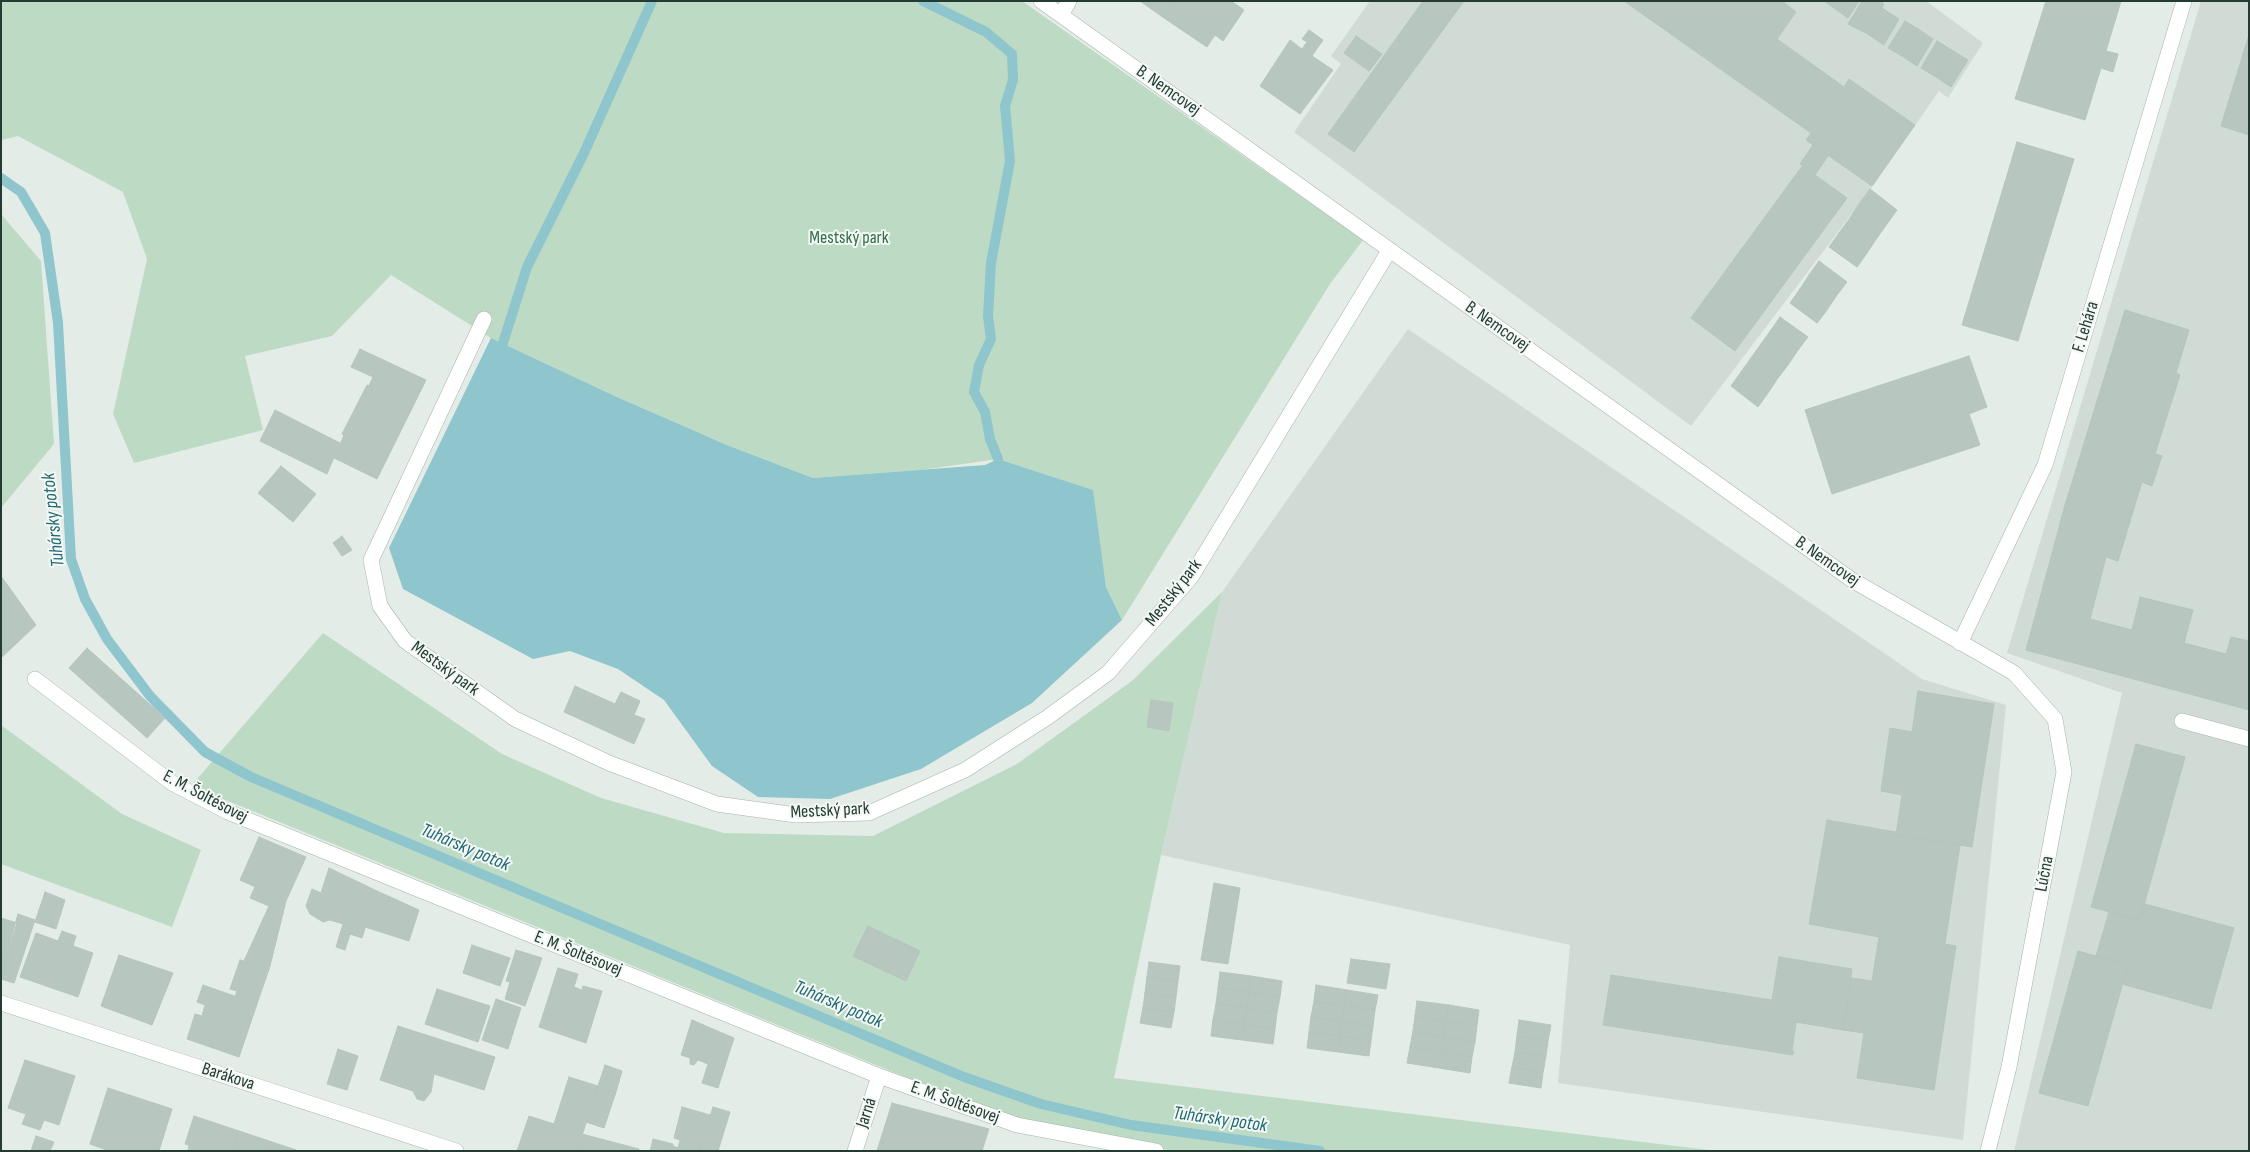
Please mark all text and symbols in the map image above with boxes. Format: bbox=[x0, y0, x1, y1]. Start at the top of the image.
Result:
street label: B. Nemcovej bbox=[1132, 61, 1204, 121]
park label: Mestský park bbox=[809, 227, 889, 249]
street label: B. Nemcovej bbox=[1461, 297, 1533, 357]
street label: F. Lehára bbox=[2068, 299, 2104, 355]
water label: Tuhársky potok bbox=[38, 472, 70, 568]
street label: B. Nemcovej bbox=[1791, 532, 1863, 592]
street label: Mestský park bbox=[1141, 555, 1207, 631]
street label: Mestský park bbox=[407, 637, 483, 701]
street label: E. M. Šoltésovej bbox=[159, 766, 251, 828]
street label: Mestský park bbox=[790, 798, 870, 824]
water label: Tuhársky potok bbox=[417, 819, 513, 877]
street label: Lúčna bbox=[2031, 854, 2059, 894]
street label: E. M. Šoltésovej bbox=[531, 927, 625, 981]
water label: Tuhársky potok bbox=[790, 976, 886, 1034]
street label: Barákova bbox=[199, 1058, 257, 1096]
street label: E. M. Šoltésovej bbox=[908, 1077, 1002, 1129]
street label: Jarná bbox=[852, 1095, 882, 1131]
water label: Tuhársky potok bbox=[1172, 1102, 1268, 1138]

